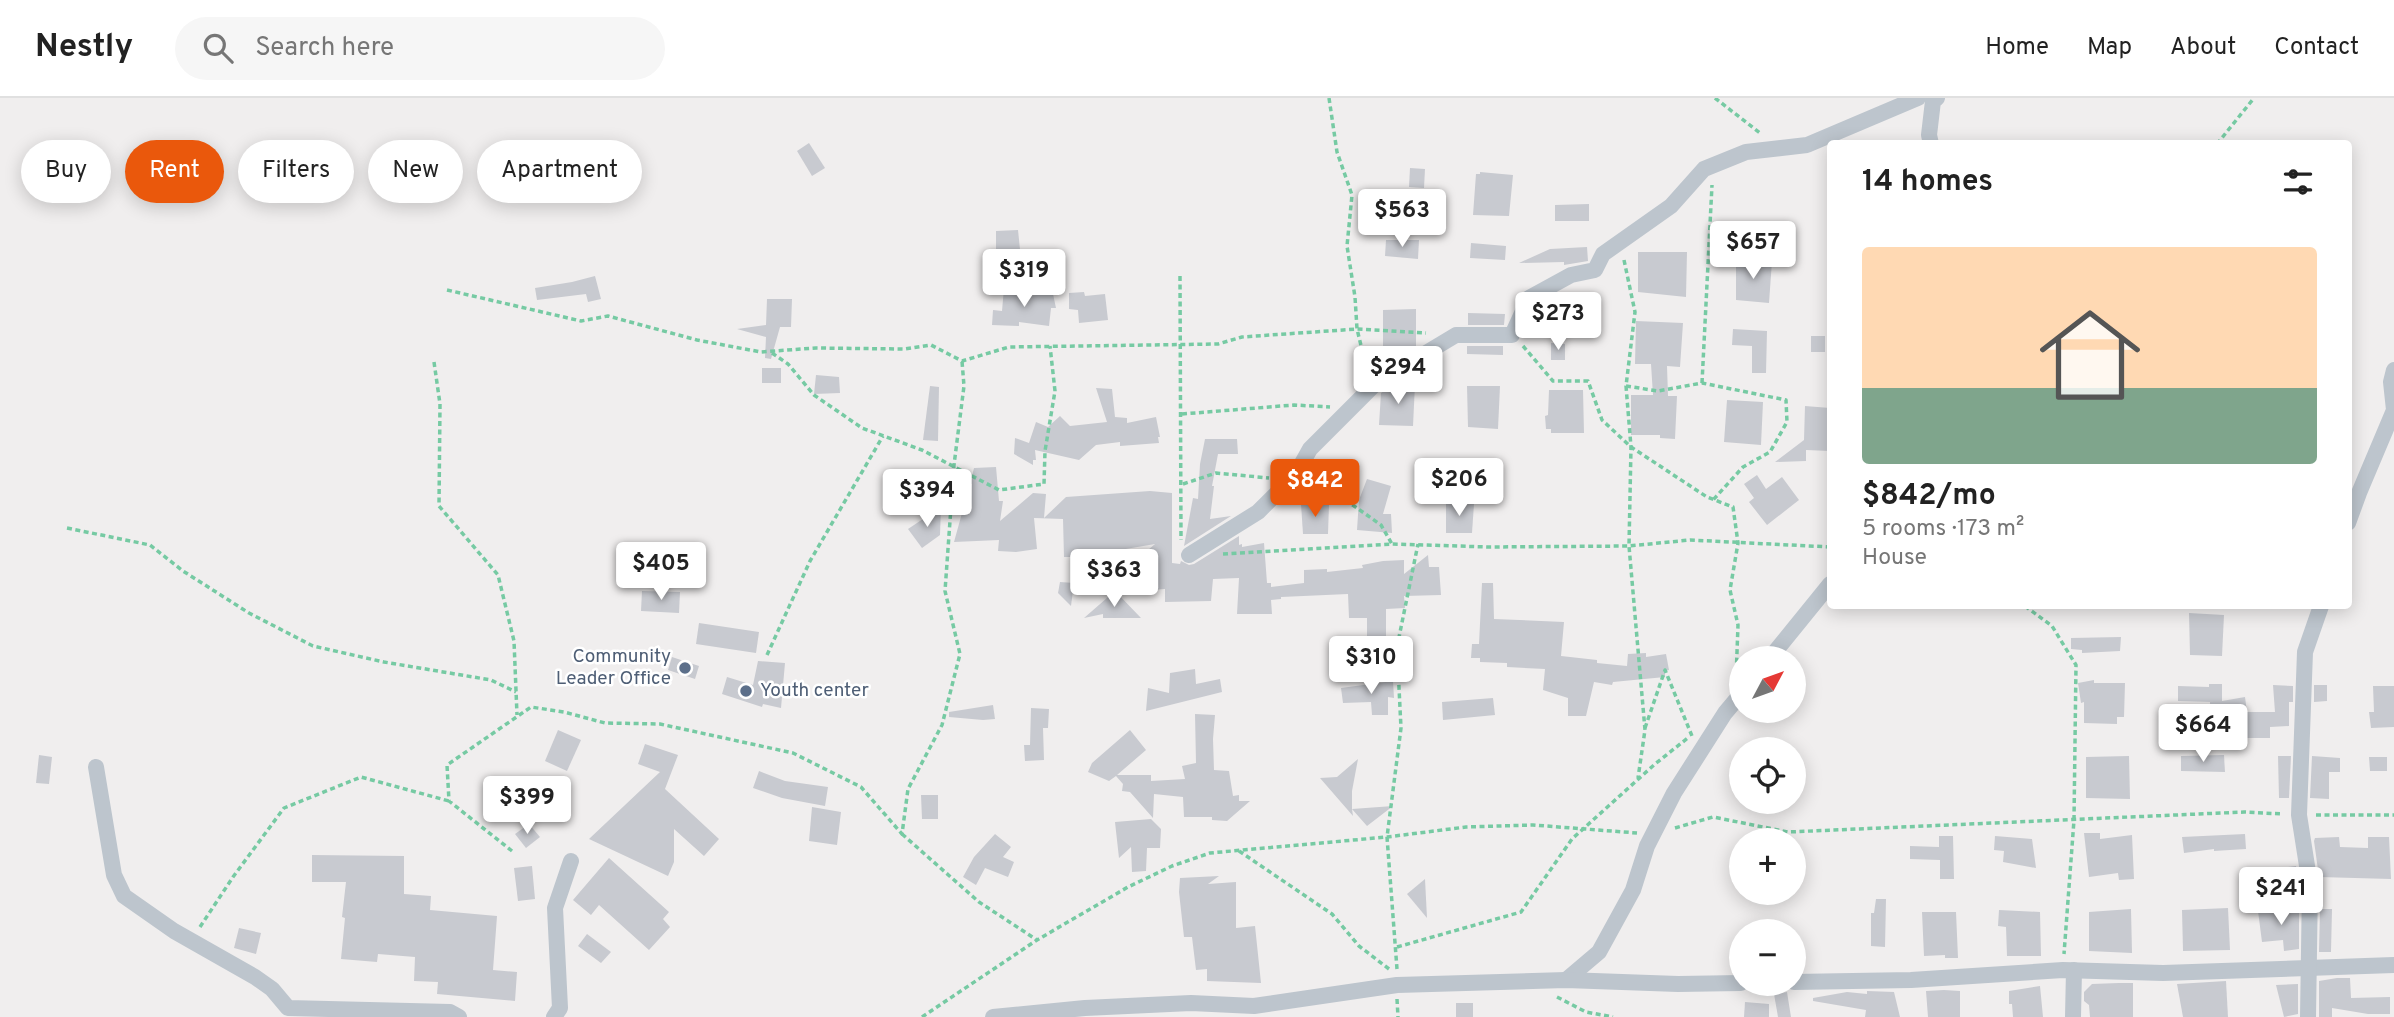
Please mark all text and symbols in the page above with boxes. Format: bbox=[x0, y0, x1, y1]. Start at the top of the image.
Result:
search box bbox=[175, 17, 665, 80]
text: Nestly bbox=[35, 27, 133, 69]
icon: search bbox=[199, 29, 237, 67]
text: Search here bbox=[255, 32, 394, 65]
text: Home bbox=[1985, 33, 2049, 63]
text: Map bbox=[2087, 33, 2132, 63]
text: About bbox=[2170, 33, 2236, 63]
text: Contact bbox=[2274, 33, 2359, 63]
chip: Buy bbox=[21, 140, 111, 203]
chip: Rent bbox=[125, 140, 224, 203]
chip: Filters bbox=[238, 140, 354, 203]
chip: New bbox=[368, 140, 463, 203]
chip: Apartment bbox=[477, 140, 642, 203]
icon: filters bbox=[2279, 163, 2317, 201]
text: 14 homes bbox=[1862, 164, 1993, 201]
pin: $563 bbox=[1361, 190, 1443, 249]
text: $563 bbox=[1374, 197, 1430, 226]
pin: $657 bbox=[1712, 222, 1794, 281]
text: $657 bbox=[1726, 229, 1780, 258]
pin: $319 bbox=[983, 250, 1065, 309]
text: $319 bbox=[999, 257, 1049, 286]
pin: $273 bbox=[1517, 292, 1599, 352]
icon: home bbox=[2027, 292, 2153, 418]
text: $273 bbox=[1531, 300, 1585, 329]
pin: $294 bbox=[1357, 346, 1439, 406]
text: $294 bbox=[1370, 354, 1426, 383]
pin: $206 bbox=[1418, 458, 1500, 518]
pin: $842 bbox=[1274, 460, 1356, 519]
text: $206 bbox=[1430, 466, 1488, 495]
text: $842 bbox=[1286, 467, 1344, 496]
pin: $394 bbox=[886, 470, 968, 529]
text: $394 bbox=[899, 477, 955, 506]
text: $842/mo bbox=[1862, 478, 1996, 515]
text: 5 rooms · 173 m² bbox=[1862, 515, 2024, 544]
pin: $405 bbox=[620, 542, 702, 602]
text: House bbox=[1862, 544, 1927, 573]
text: $405 bbox=[632, 550, 690, 579]
pin: $363 bbox=[1073, 550, 1155, 609]
text: $363 bbox=[1086, 557, 1142, 586]
pin: $310 bbox=[1330, 636, 1412, 696]
text: $310 bbox=[1345, 644, 1397, 673]
place label: Community Leader Office bbox=[556, 645, 671, 691]
north arrow bbox=[1729, 646, 1806, 723]
map controls bbox=[1729, 646, 1806, 996]
marker: Community Leader Office bbox=[677, 660, 693, 676]
place label: Youth center bbox=[760, 679, 870, 703]
marker: Youth center bbox=[738, 683, 754, 699]
pin: $664 bbox=[2162, 704, 2244, 764]
text: $664 bbox=[2175, 712, 2231, 741]
button: locate bbox=[1729, 737, 1806, 814]
pin: $399 bbox=[486, 776, 568, 836]
text: $399 bbox=[499, 784, 555, 813]
button: + bbox=[1729, 828, 1806, 905]
pin: $241 bbox=[2240, 868, 2322, 927]
text: $241 bbox=[2255, 875, 2307, 904]
button: − bbox=[1729, 919, 1806, 996]

